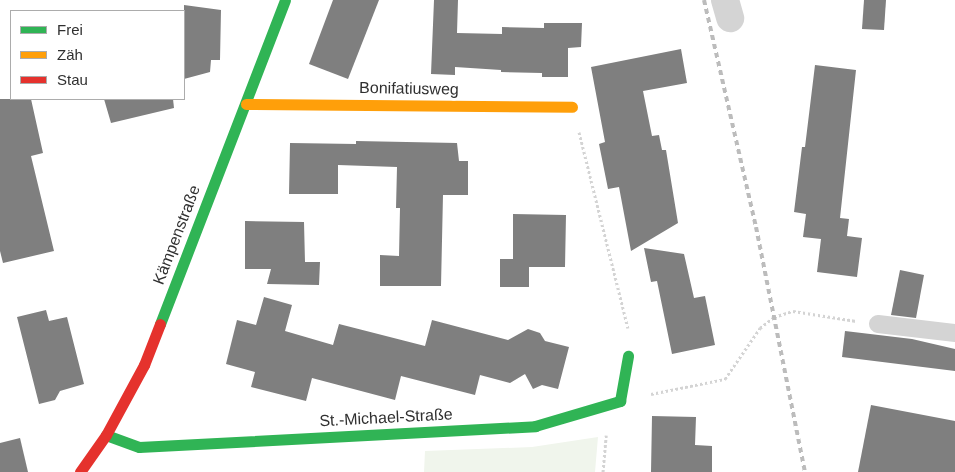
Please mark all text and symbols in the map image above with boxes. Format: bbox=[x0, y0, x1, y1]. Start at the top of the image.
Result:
legend bbox=[10, 10, 185, 100]
text: Frei bbox=[57, 21, 83, 38]
text: Zäh bbox=[57, 46, 83, 63]
text: Stau bbox=[57, 71, 88, 88]
street label: Bonifatiusweg bbox=[359, 79, 459, 99]
street label: Kämpenstraße bbox=[149, 183, 205, 287]
street label: St.-Michael-Straße bbox=[319, 405, 453, 431]

